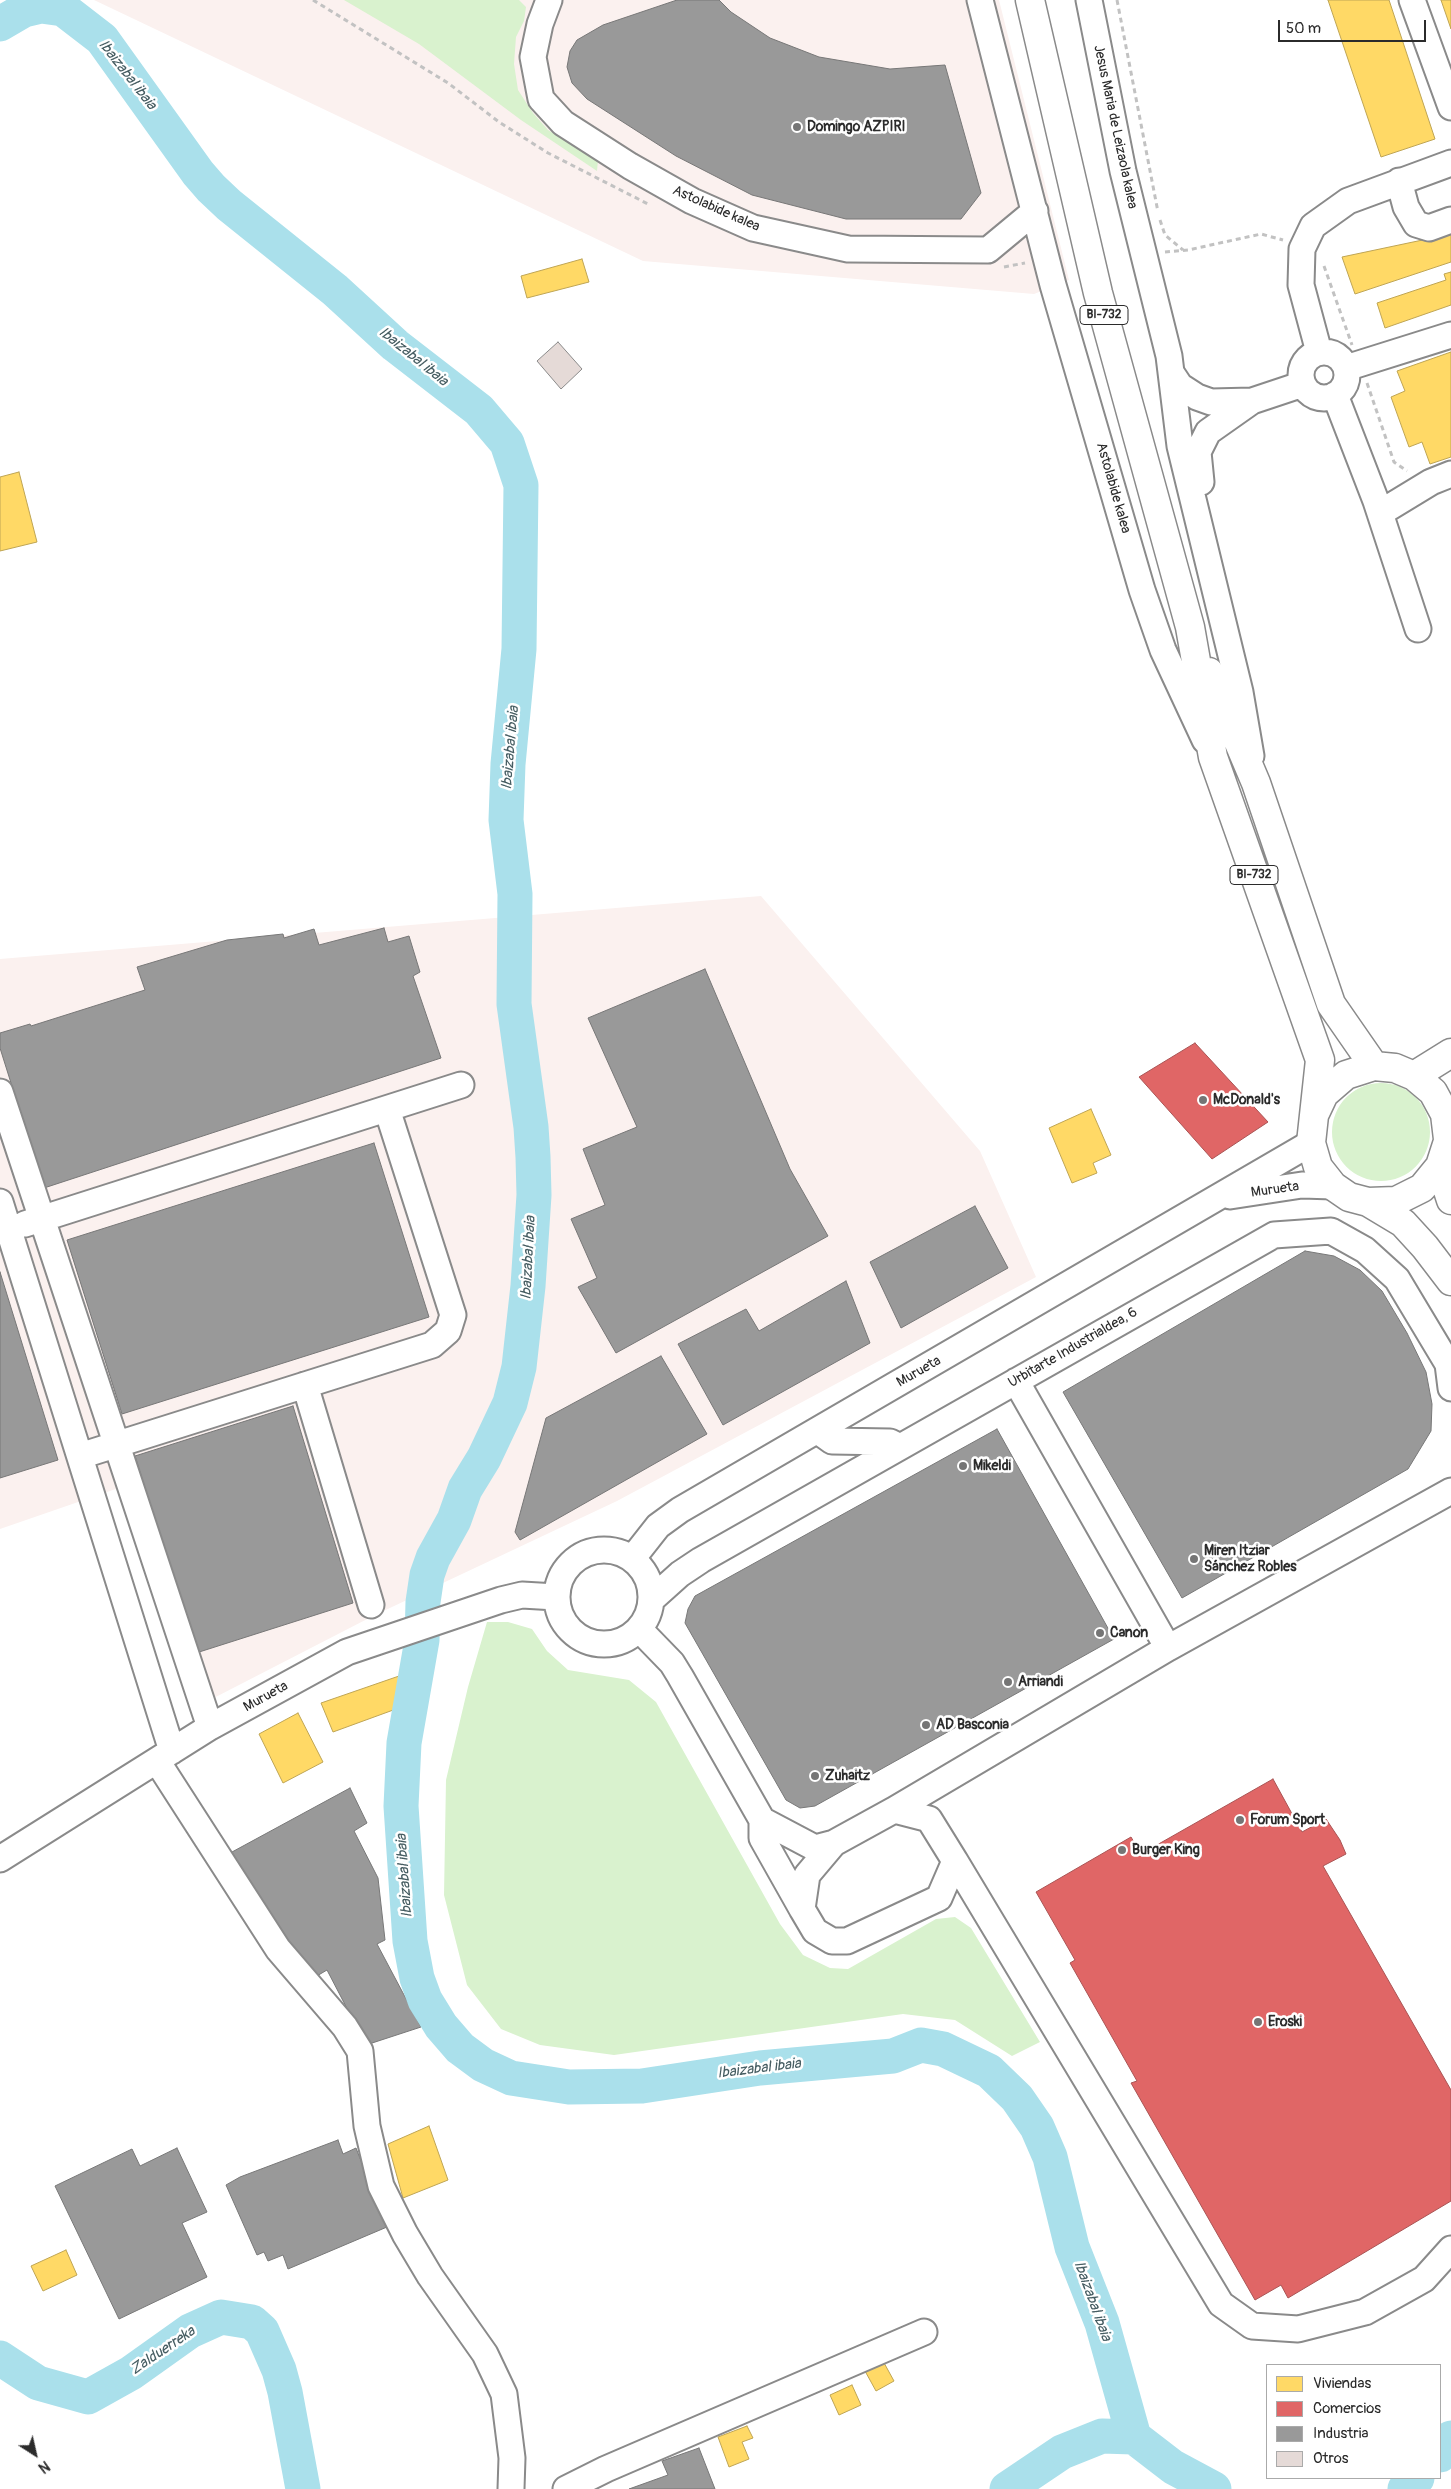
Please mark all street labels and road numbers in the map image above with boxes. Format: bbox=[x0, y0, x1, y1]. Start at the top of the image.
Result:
street label: Jesus Maria de Leizaola kalea bbox=[1089, 44, 1141, 210]
street label: Astolabide kalea bbox=[670, 182, 762, 236]
road number: BI-732 bbox=[1080, 306, 1128, 324]
street label: Astolabide kalea bbox=[1092, 441, 1134, 535]
road number: BI-732 bbox=[1230, 866, 1278, 884]
street label: Murueta bbox=[1250, 1178, 1300, 1202]
street label: Urbitarte Industrialdea, 6 bbox=[1005, 1304, 1141, 1392]
street label: Murueta bbox=[894, 1353, 944, 1391]
street label: Murueta bbox=[241, 1678, 291, 1716]

